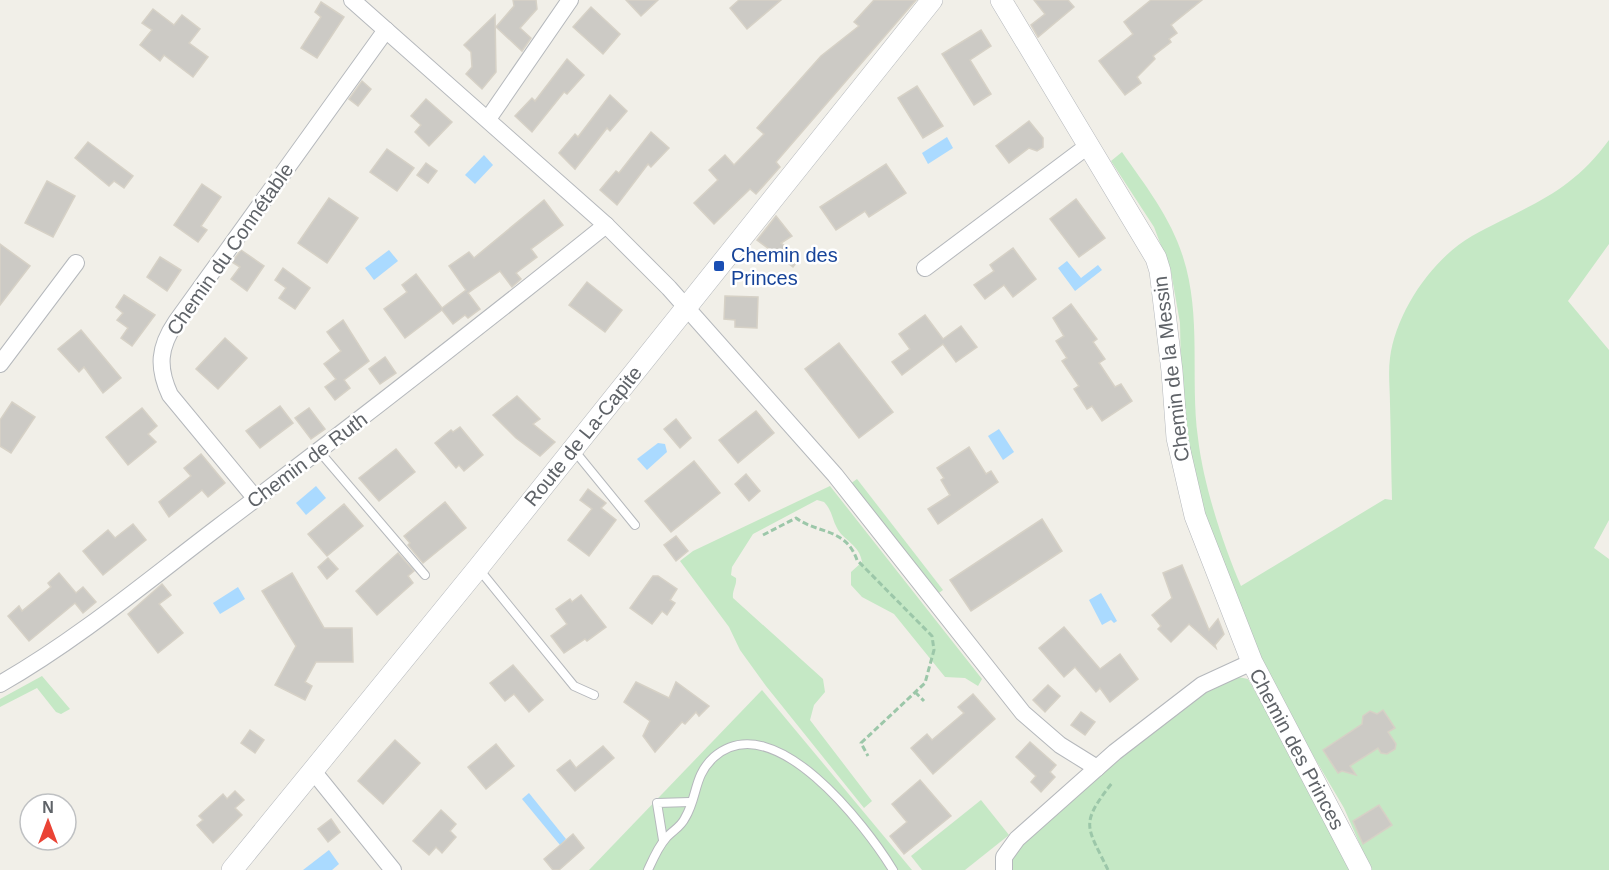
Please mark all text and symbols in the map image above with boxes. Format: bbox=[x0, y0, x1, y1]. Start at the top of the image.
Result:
street label: Chemin du Connétable bbox=[162, 159, 298, 339]
place label: Chemin des Princes bbox=[731, 244, 838, 289]
marker: Chemin des Princes bbox=[712, 259, 726, 273]
street label: Chemin de la Messin bbox=[1149, 275, 1193, 463]
street label: Route de La-Capite bbox=[520, 362, 646, 510]
street label: Chemin de Ruth bbox=[243, 408, 371, 512]
street label: Chemin des Princes bbox=[1245, 665, 1349, 833]
north arrow bbox=[18, 792, 78, 852]
text: N bbox=[42, 799, 54, 816]

